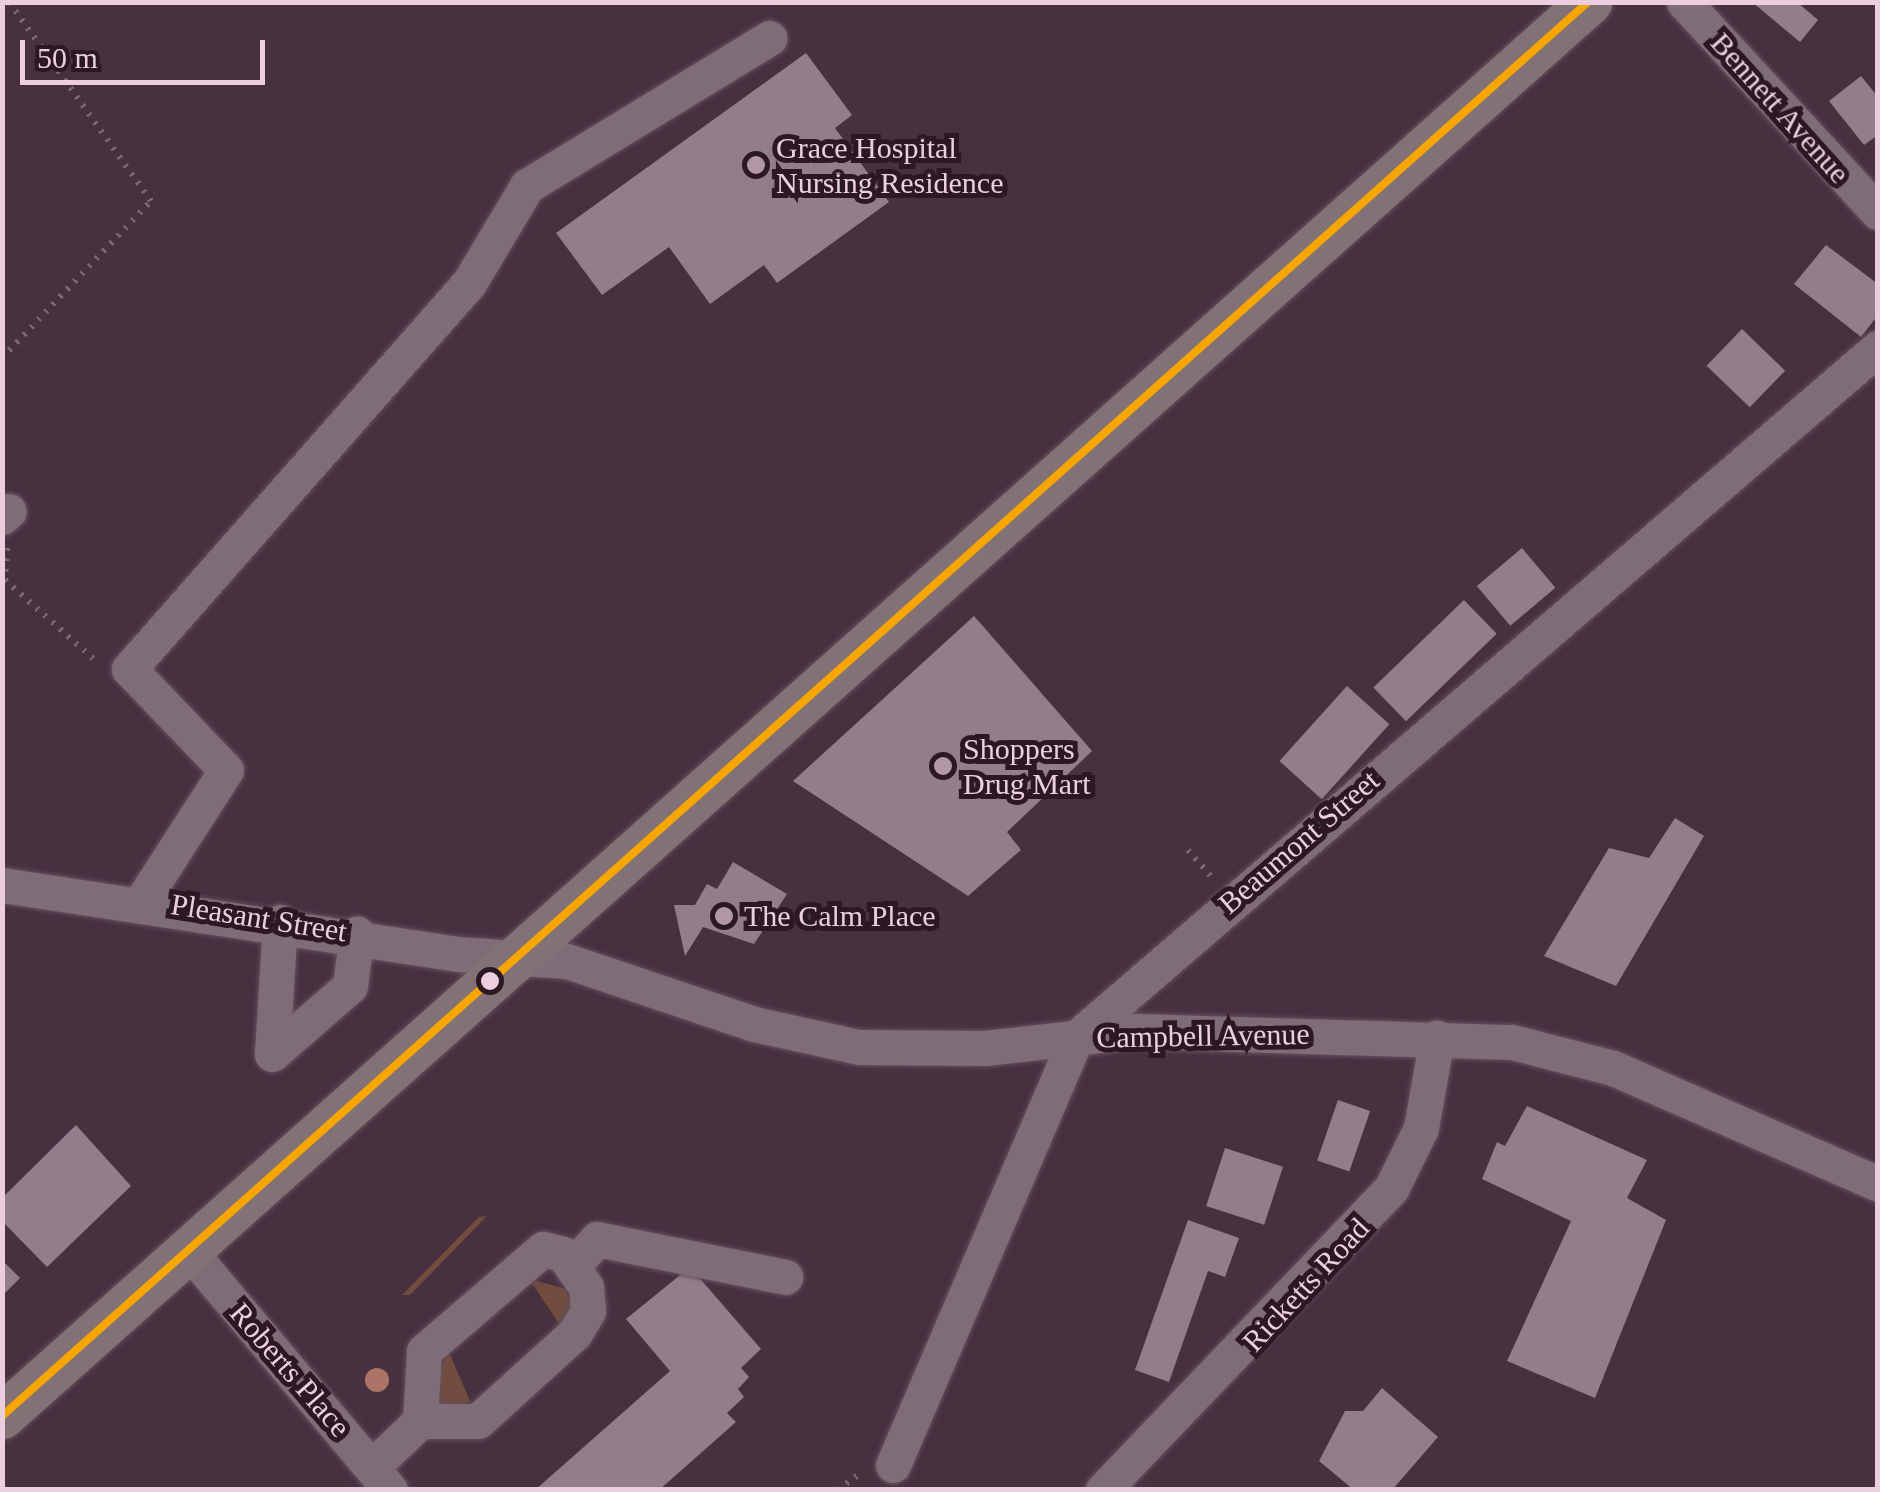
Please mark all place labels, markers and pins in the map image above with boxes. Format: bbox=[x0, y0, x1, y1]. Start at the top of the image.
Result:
place label: Grace Hospital Nursing Residence bbox=[776, 130, 1003, 200]
marker: Grace Hospital Nursing Residence bbox=[745, 154, 767, 176]
place label: Shoppers Drug Mart bbox=[963, 731, 1090, 802]
marker: Shoppers Drug Mart bbox=[932, 755, 954, 777]
place label: The Calm Place bbox=[744, 898, 936, 934]
marker: The Calm Place bbox=[713, 905, 735, 927]
unlabelled marker bbox=[480, 971, 500, 991]

